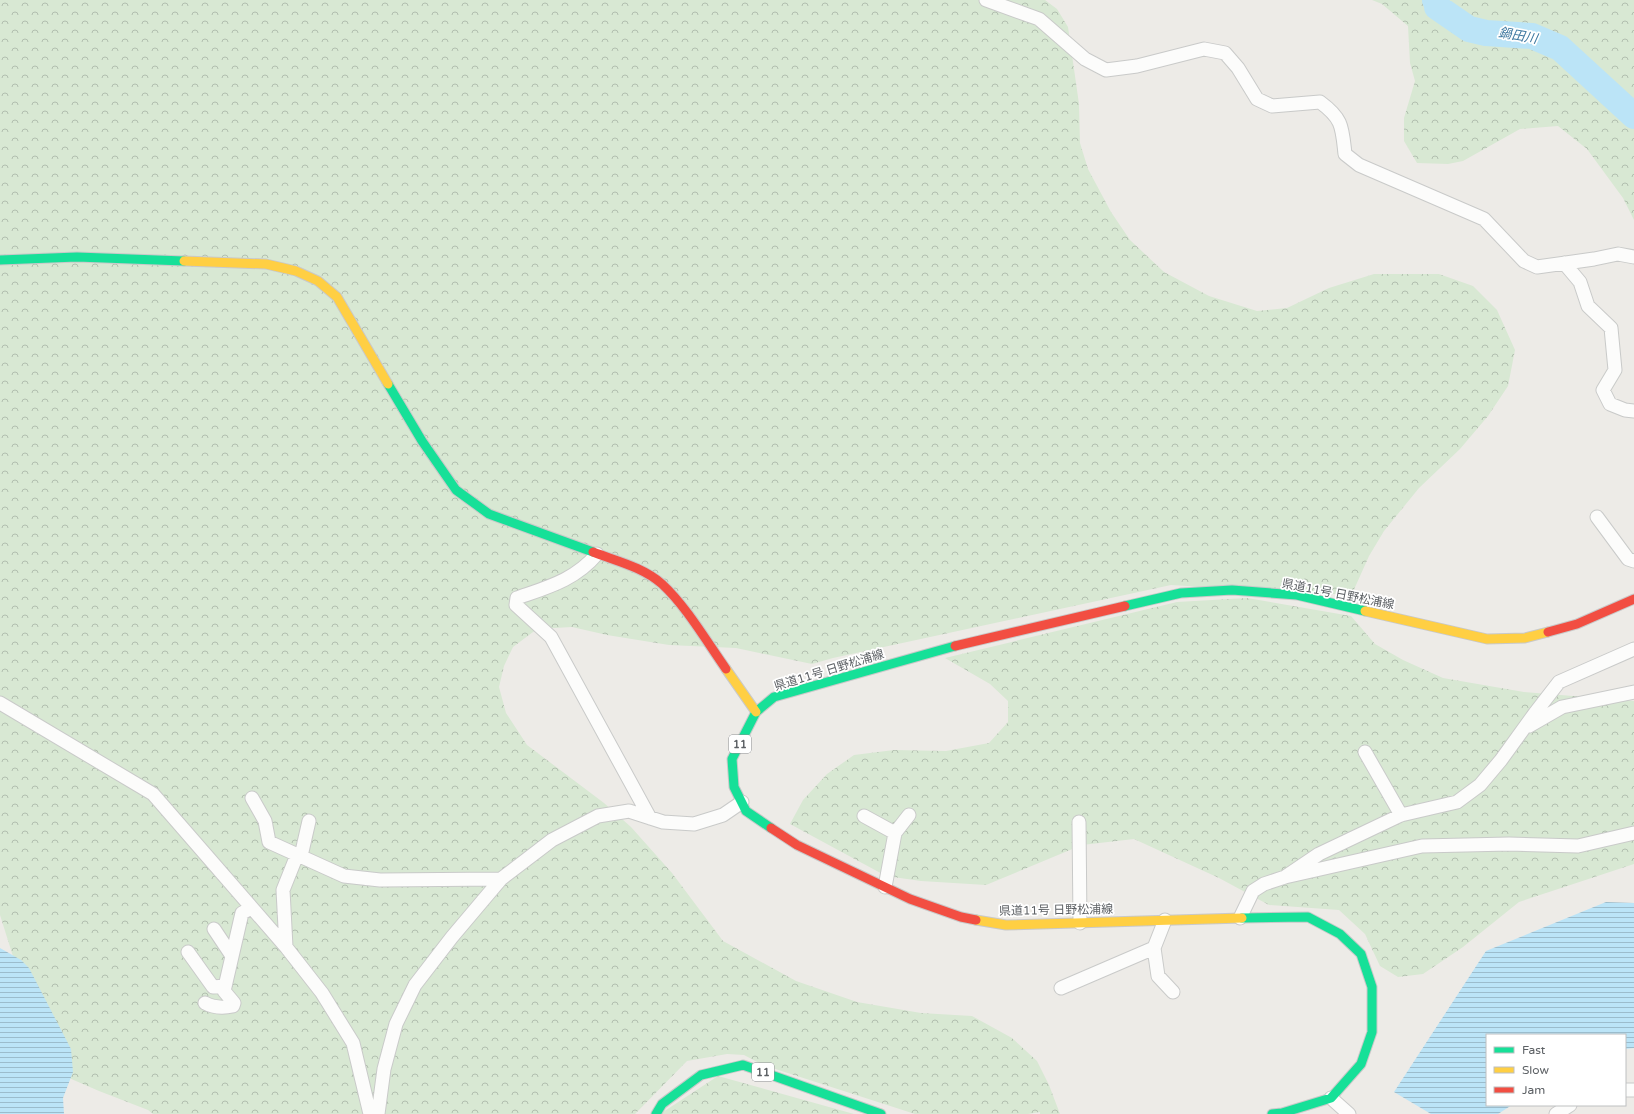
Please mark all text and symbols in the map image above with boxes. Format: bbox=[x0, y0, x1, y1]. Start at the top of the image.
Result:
water label: 鍋田川 bbox=[1497, 25, 1541, 48]
street label: 県道11号 日野松浦線 bbox=[1281, 576, 1395, 612]
street label: 県道11号 日野松浦線 bbox=[772, 647, 886, 693]
road number: 11 bbox=[729, 735, 751, 753]
street label: 県道11号 日野松浦線 bbox=[999, 902, 1113, 918]
legend bbox=[1486, 1034, 1626, 1106]
text: Fast bbox=[1522, 1043, 1546, 1057]
road number: 11 bbox=[752, 1063, 774, 1081]
text: Slow bbox=[1522, 1063, 1549, 1077]
text: Jam bbox=[1522, 1083, 1545, 1097]

